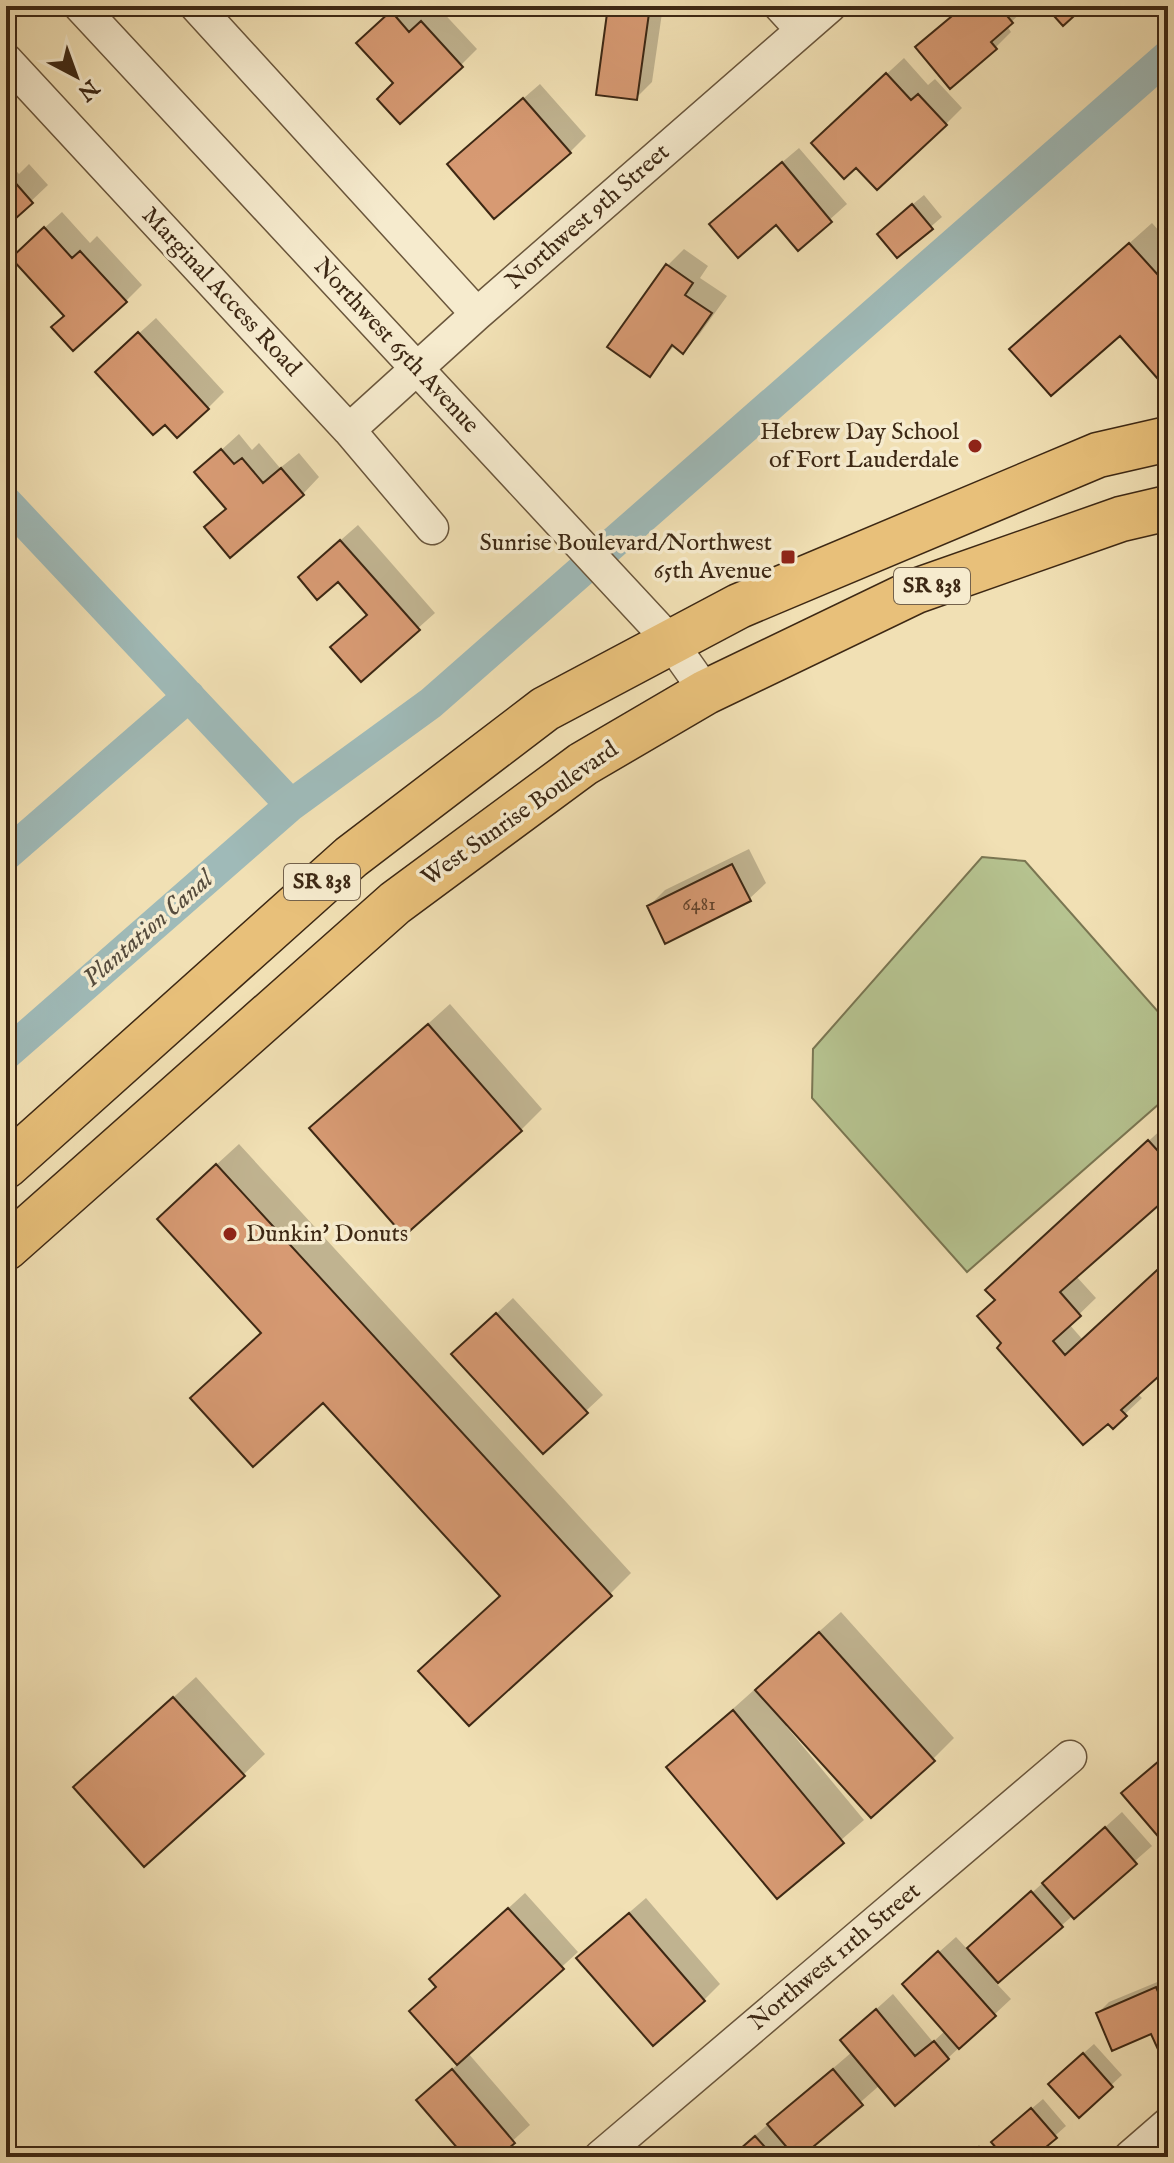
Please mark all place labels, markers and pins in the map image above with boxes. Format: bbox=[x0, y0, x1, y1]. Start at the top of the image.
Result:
place label: Hebrew Day School of Fort Lauderdale bbox=[760, 417, 959, 476]
marker: Hebrew Day School of Fort Lauderdale bbox=[966, 437, 984, 455]
place label: Sunrise Boulevard/Northwest 65th Avenue bbox=[479, 528, 772, 587]
marker: Sunrise Boulevard/Northwest 65th Avenue bbox=[779, 548, 797, 566]
place label: Dunkin' Donuts bbox=[246, 1219, 408, 1250]
marker: Dunkin' Donuts bbox=[221, 1225, 239, 1243]

